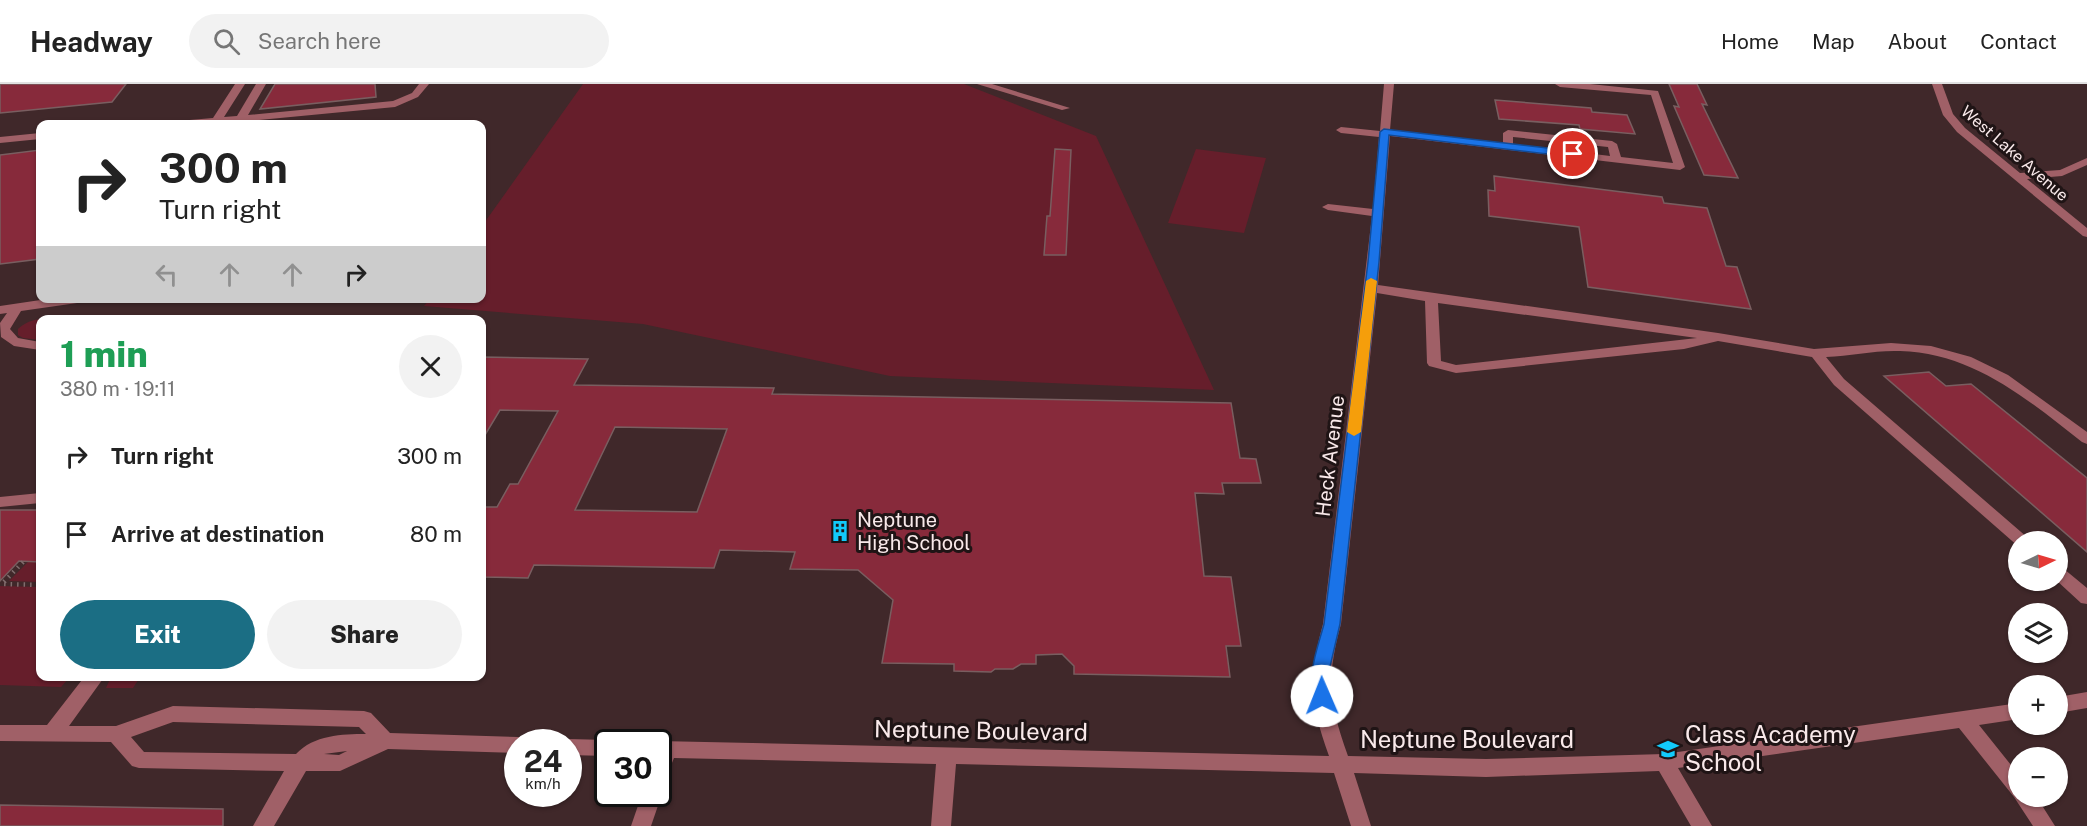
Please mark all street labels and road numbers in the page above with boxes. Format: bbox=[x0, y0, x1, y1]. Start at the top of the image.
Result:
street label: West Lake Avenue bbox=[1957, 102, 2072, 205]
street label: Heck Avenue bbox=[1311, 394, 1349, 518]
street label: Neptune Boulevard bbox=[874, 714, 1088, 746]
street label: Neptune Boulevard bbox=[1360, 725, 1574, 753]

